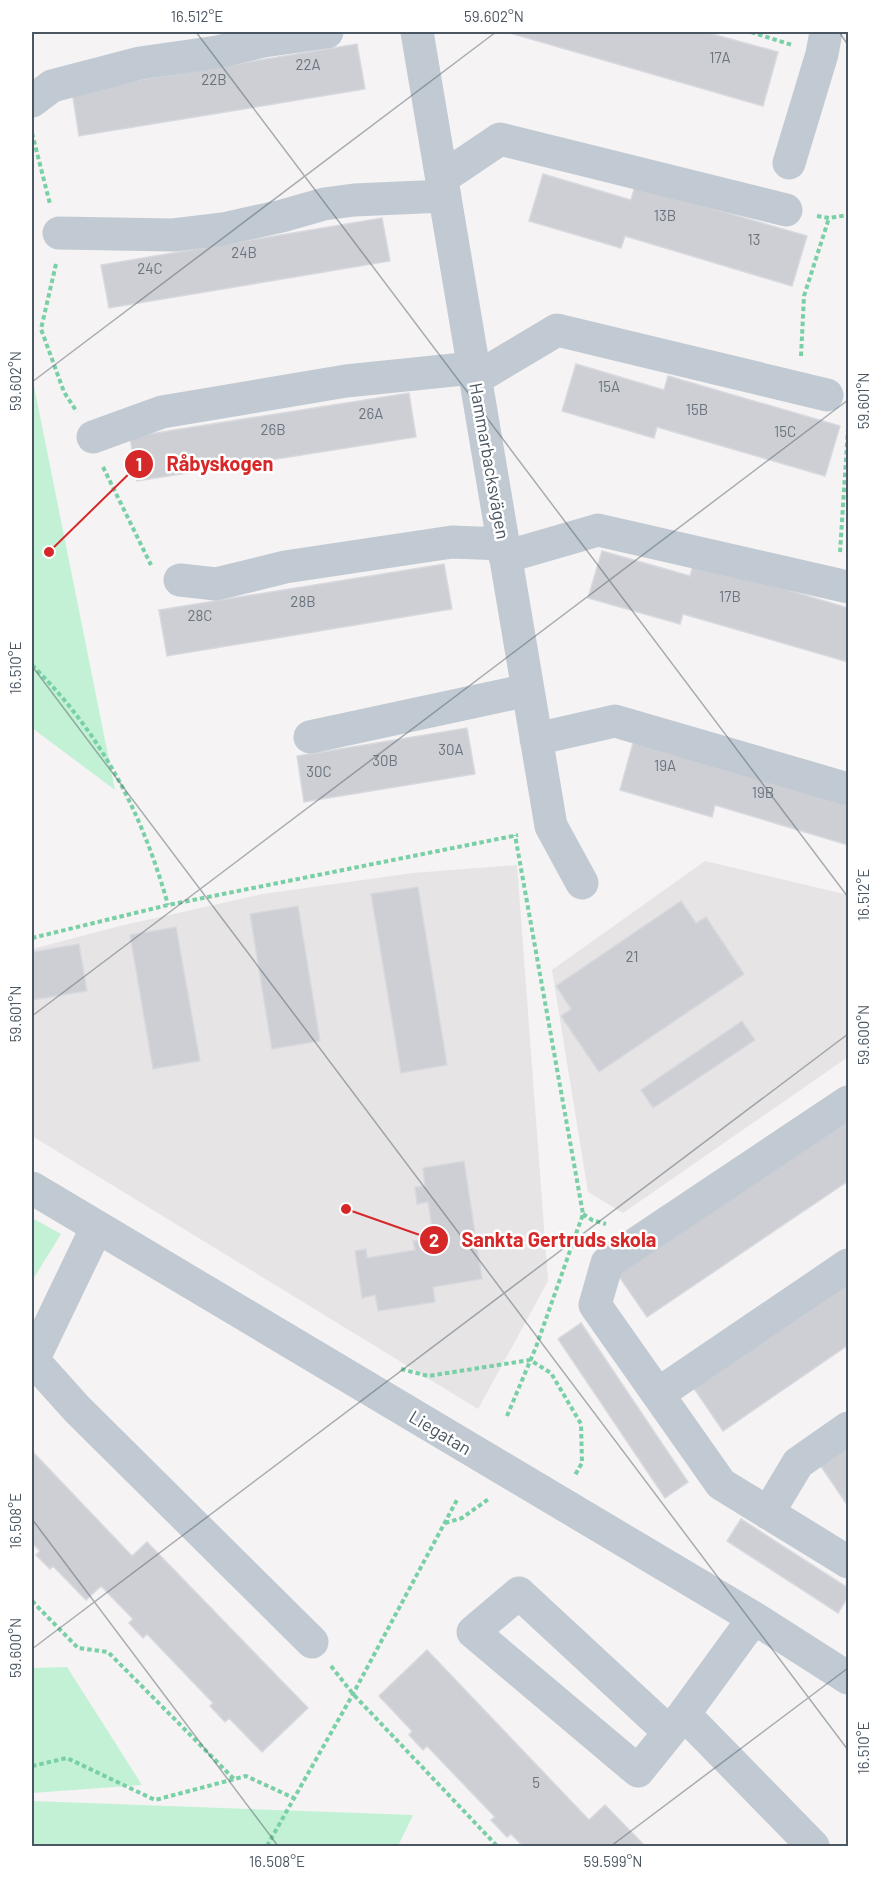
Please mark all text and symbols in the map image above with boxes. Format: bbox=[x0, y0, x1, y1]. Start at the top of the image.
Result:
text: 16.512°E bbox=[171, 7, 223, 25]
text: 59.602°N bbox=[464, 7, 524, 25]
house number: 17A bbox=[709, 48, 731, 66]
house number: 22A bbox=[295, 55, 321, 73]
house number: 22B bbox=[201, 70, 227, 88]
house number: 13B bbox=[654, 206, 676, 224]
house number: 13 bbox=[748, 230, 760, 248]
house number: 24B bbox=[231, 243, 257, 261]
house number: 24C bbox=[137, 259, 163, 277]
text: 59.602°N bbox=[6, 351, 24, 411]
text: 59.601°N bbox=[854, 373, 872, 429]
house number: 15A bbox=[598, 377, 620, 395]
street label: Hammarbacksvägen bbox=[465, 381, 515, 541]
house number: 15B bbox=[686, 400, 708, 418]
house number: 26A bbox=[359, 404, 383, 422]
house number: 26B bbox=[260, 420, 286, 438]
house number: 15C bbox=[774, 422, 796, 440]
callout: Råbyskogen bbox=[124, 445, 285, 483]
text: Råbyskogen bbox=[167, 451, 273, 475]
text: 1 bbox=[136, 453, 142, 475]
house number: 17B bbox=[719, 587, 741, 605]
house number: 28B bbox=[290, 592, 316, 610]
house number: 28C bbox=[188, 606, 212, 624]
text: 16.510°E bbox=[6, 642, 24, 694]
house number: 30A bbox=[438, 740, 464, 758]
house number: 30B bbox=[372, 751, 398, 769]
house number: 19A bbox=[654, 756, 676, 774]
house number: 30C bbox=[306, 762, 332, 780]
house number: 19B bbox=[752, 783, 774, 801]
text: 16.512°E bbox=[854, 869, 872, 921]
house number: 21 bbox=[625, 947, 639, 965]
text: 59.601°N bbox=[6, 986, 24, 1042]
text: 59.600°N bbox=[854, 1005, 872, 1065]
callout: Sankta Gertruds skola bbox=[419, 1221, 668, 1259]
text: Sankta Gertruds skola bbox=[462, 1227, 656, 1251]
text: 2 bbox=[429, 1229, 439, 1251]
street label: Liegatan bbox=[405, 1405, 476, 1459]
text: 16.508°E bbox=[6, 1493, 24, 1549]
text: 59.600°N bbox=[6, 1618, 24, 1678]
text: 16.510°E bbox=[854, 1722, 872, 1774]
house number: 5 bbox=[532, 1773, 540, 1791]
text: 16.508°E bbox=[249, 1852, 305, 1870]
text: 59.599°N bbox=[584, 1852, 642, 1870]

